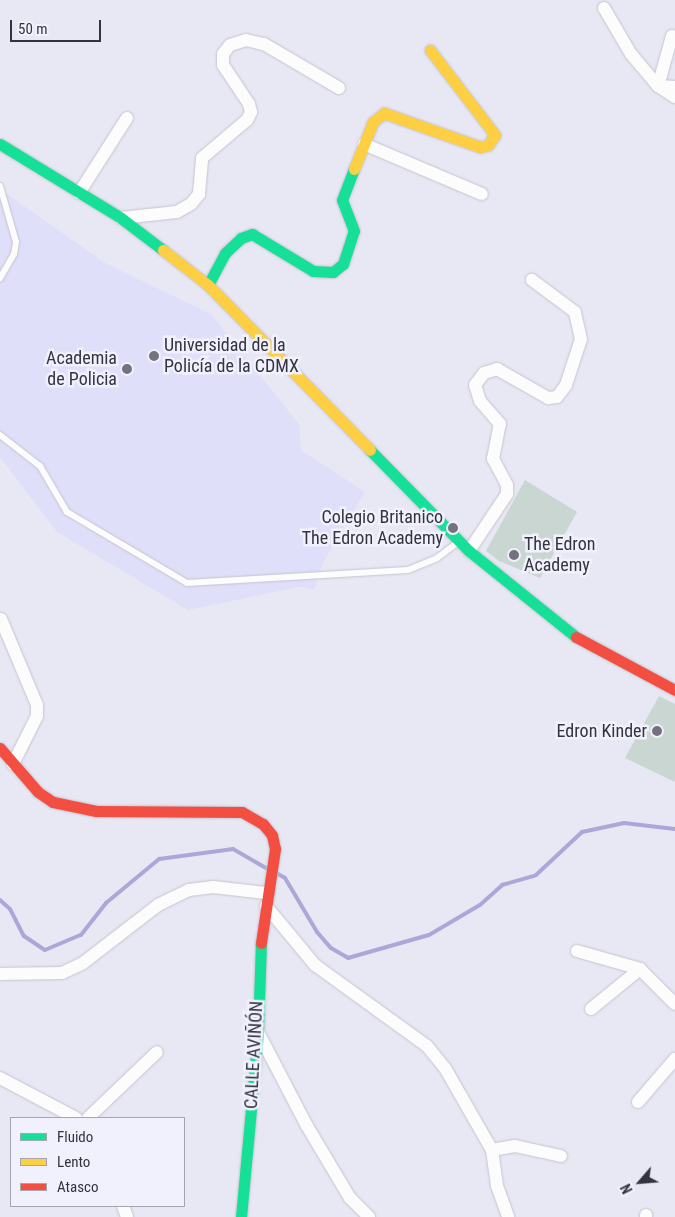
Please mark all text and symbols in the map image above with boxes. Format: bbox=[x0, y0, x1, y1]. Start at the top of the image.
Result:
scale bar bbox=[12, 10, 104, 42]
text: 50 m bbox=[18, 20, 48, 38]
place label: Universidad de la Policía de la CDMX bbox=[164, 335, 299, 378]
place label: Academia de Policia bbox=[46, 348, 117, 390]
marker: Universidad de la Policía de la CDMX bbox=[148, 350, 160, 362]
marker: Academia de Policia bbox=[121, 363, 133, 375]
place label: Colegio Britanico The Edron Academy bbox=[302, 507, 443, 550]
marker: Colegio Britanico The Edron Academy bbox=[447, 522, 459, 534]
place label: The Edron Academy bbox=[524, 534, 595, 576]
marker: The Edron Academy bbox=[508, 549, 520, 561]
place label: Edron Kinder bbox=[557, 720, 647, 742]
marker: Edron Kinder bbox=[651, 725, 663, 737]
street label: CALLE AVIÑÓN bbox=[240, 1000, 268, 1110]
legend bbox=[10, 1117, 185, 1207]
text: Fluido bbox=[57, 1128, 93, 1146]
text: Lento bbox=[57, 1153, 90, 1171]
north arrow bbox=[615, 1157, 665, 1207]
text: Atasco bbox=[57, 1178, 98, 1196]
text: N bbox=[618, 1181, 636, 1196]

